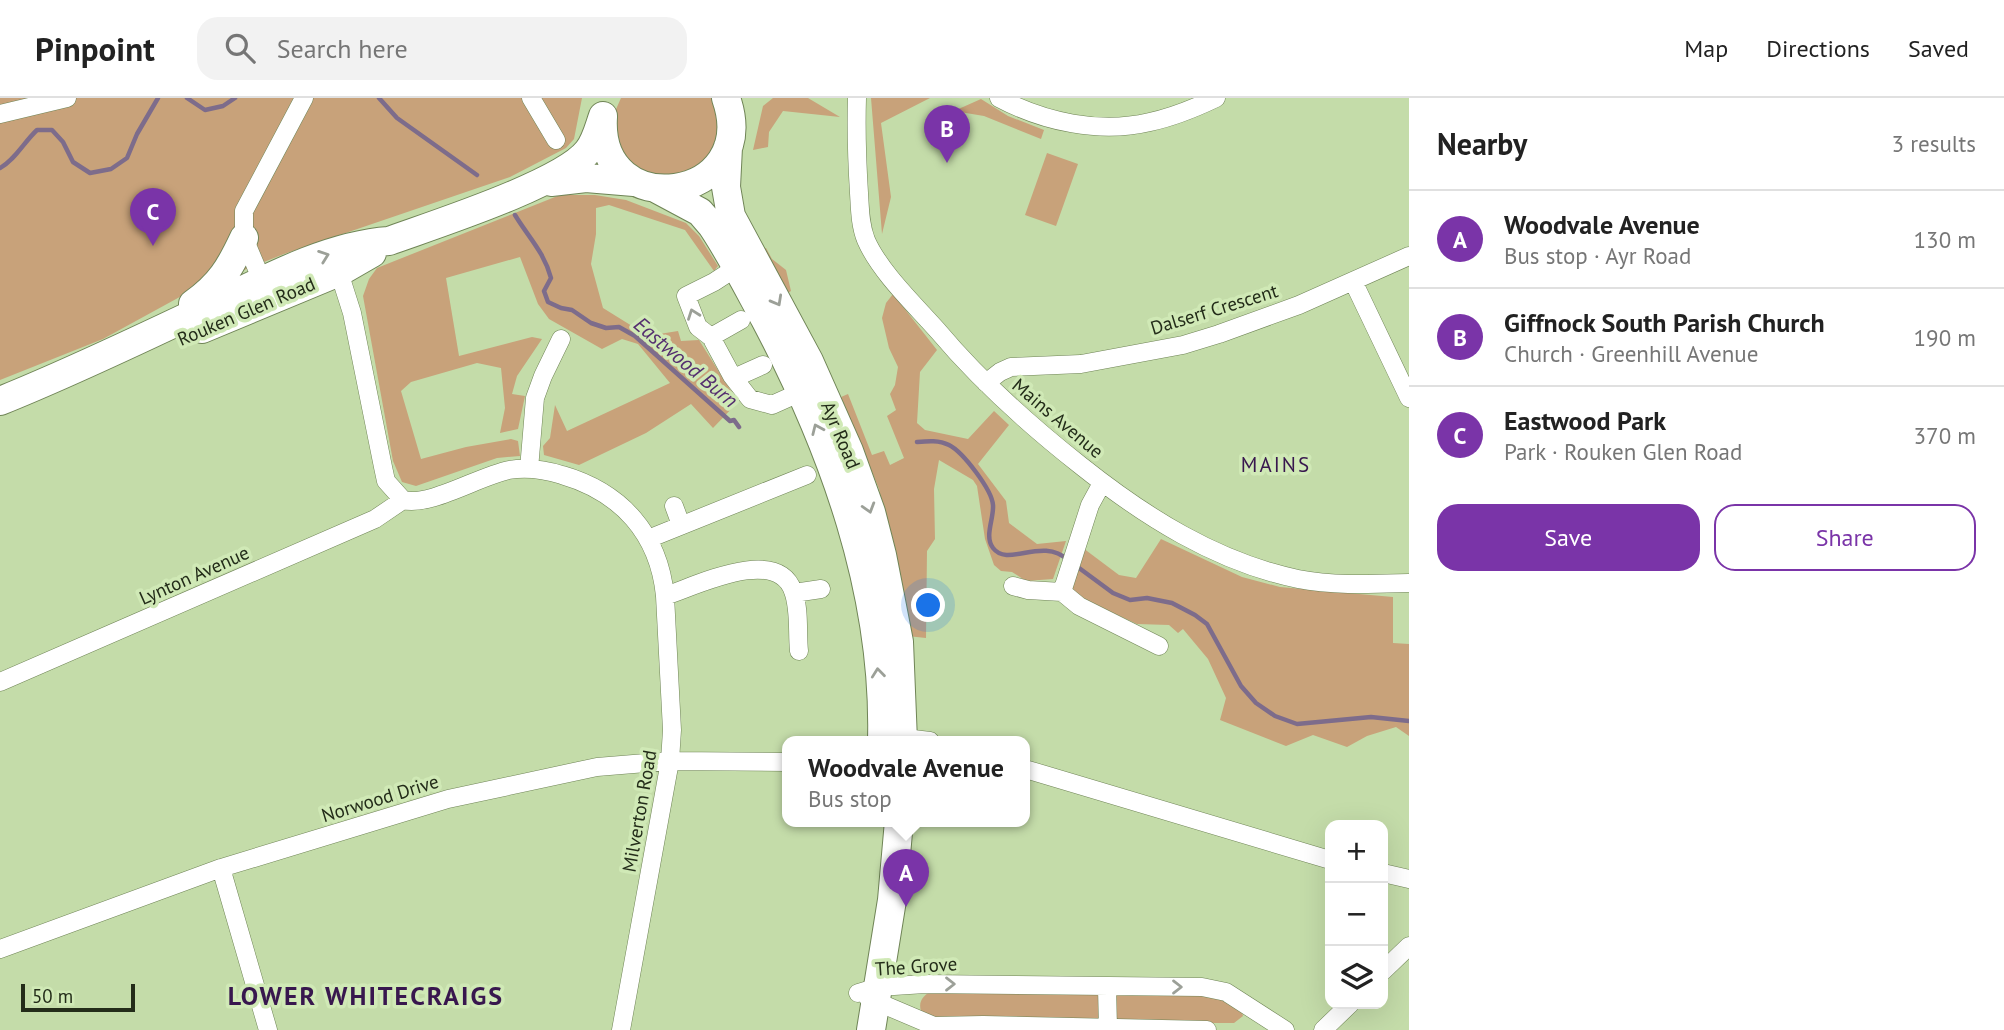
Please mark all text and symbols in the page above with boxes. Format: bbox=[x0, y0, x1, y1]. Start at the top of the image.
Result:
search box bbox=[197, 17, 687, 80]
text: Pinpoint bbox=[35, 27, 155, 70]
icon: search bbox=[221, 29, 259, 67]
text: Search here bbox=[277, 32, 408, 65]
text: Map bbox=[1684, 33, 1728, 64]
text: Directions bbox=[1766, 33, 1870, 64]
text: Saved bbox=[1908, 33, 1969, 64]
pin: B bbox=[924, 105, 970, 163]
text: Nearby bbox=[1437, 124, 1527, 163]
text: 3 results bbox=[1892, 129, 1976, 158]
pin: C bbox=[130, 188, 176, 246]
text: Woodvale Avenue bbox=[1504, 208, 1700, 241]
text: A bbox=[1453, 225, 1467, 254]
text: 130 m bbox=[1914, 225, 1976, 254]
text: Bus stop · Ayr Road bbox=[1504, 241, 1691, 270]
one-way arrow bbox=[317, 251, 329, 265]
street label: Rouken Glen Road bbox=[174, 271, 318, 351]
street label: Dalserf Crescent bbox=[1147, 278, 1281, 340]
one-way arrow bbox=[769, 294, 782, 306]
text: Giffnock South Parish Church bbox=[1504, 306, 1825, 339]
one-way arrow bbox=[687, 308, 701, 320]
water label: Eastwood Burn bbox=[628, 311, 744, 413]
text: B bbox=[1453, 323, 1467, 352]
text: 190 m bbox=[1914, 323, 1976, 352]
text: Church · Greenhill Avenue bbox=[1504, 339, 1758, 368]
street label: Mains Avenue bbox=[1007, 373, 1109, 463]
street label: Ayr Road bbox=[816, 398, 866, 472]
text: Eastwood Park bbox=[1504, 404, 1666, 437]
text: C bbox=[1454, 421, 1466, 450]
text: 370 m bbox=[1914, 421, 1976, 450]
one-way arrow bbox=[811, 424, 825, 437]
text: Park · Rouken Glen Road bbox=[1504, 437, 1742, 466]
district label: MAINS bbox=[1241, 451, 1311, 478]
one-way arrow bbox=[861, 502, 876, 514]
button: Save bbox=[1437, 504, 1700, 571]
button: Share bbox=[1714, 504, 1976, 571]
street label: Lynton Avenue bbox=[135, 540, 253, 610]
your location bbox=[911, 588, 945, 622]
one-way arrow bbox=[871, 667, 886, 678]
popup bbox=[782, 736, 1030, 827]
street label: Milverton Road bbox=[616, 748, 662, 874]
text: Woodvale Avenue bbox=[808, 751, 1004, 784]
street label: Norwood Drive bbox=[318, 769, 442, 827]
text: Bus stop bbox=[808, 784, 892, 813]
map controls bbox=[1325, 820, 1388, 1009]
button: + bbox=[1325, 820, 1388, 883]
pin: A bbox=[883, 849, 929, 907]
button: − bbox=[1325, 883, 1388, 946]
button: layers bbox=[1325, 946, 1388, 1009]
street label: The Grove bbox=[874, 951, 958, 981]
one-way arrow bbox=[945, 976, 956, 992]
district label: LOWER WHITECRAIGS bbox=[228, 979, 504, 1012]
one-way arrow bbox=[1173, 979, 1183, 995]
scale bar bbox=[21, 981, 135, 1013]
text: 50 m bbox=[32, 984, 73, 1008]

